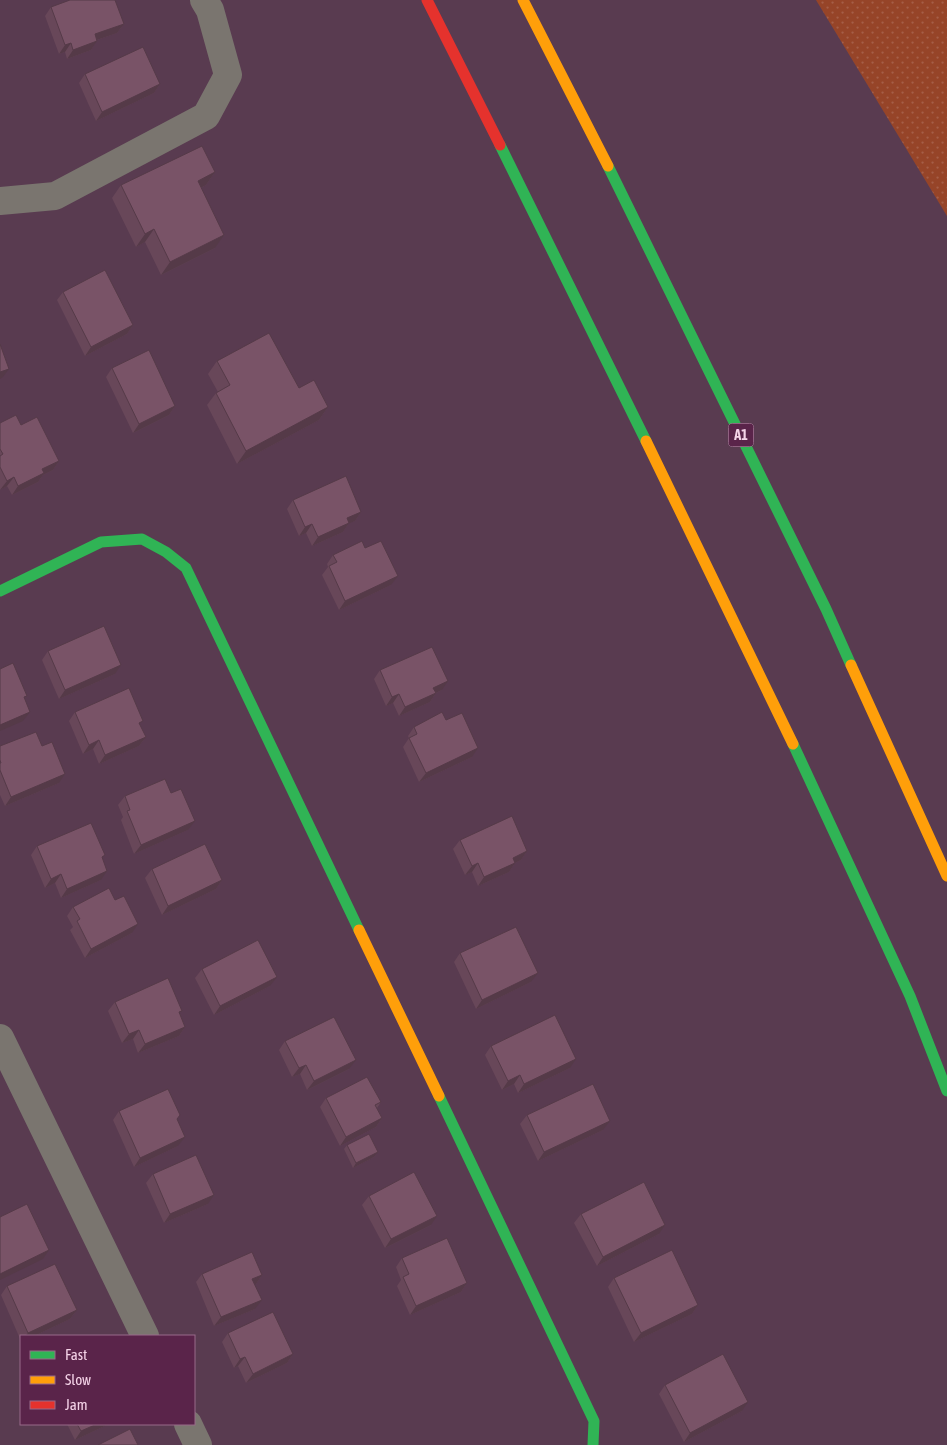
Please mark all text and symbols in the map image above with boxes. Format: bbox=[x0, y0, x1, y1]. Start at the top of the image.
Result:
road number: A1 bbox=[728, 424, 754, 446]
legend bbox=[20, 1335, 195, 1425]
text: Fast bbox=[65, 1346, 87, 1363]
text: Slow bbox=[65, 1371, 91, 1388]
text: Jam bbox=[65, 1396, 88, 1413]

